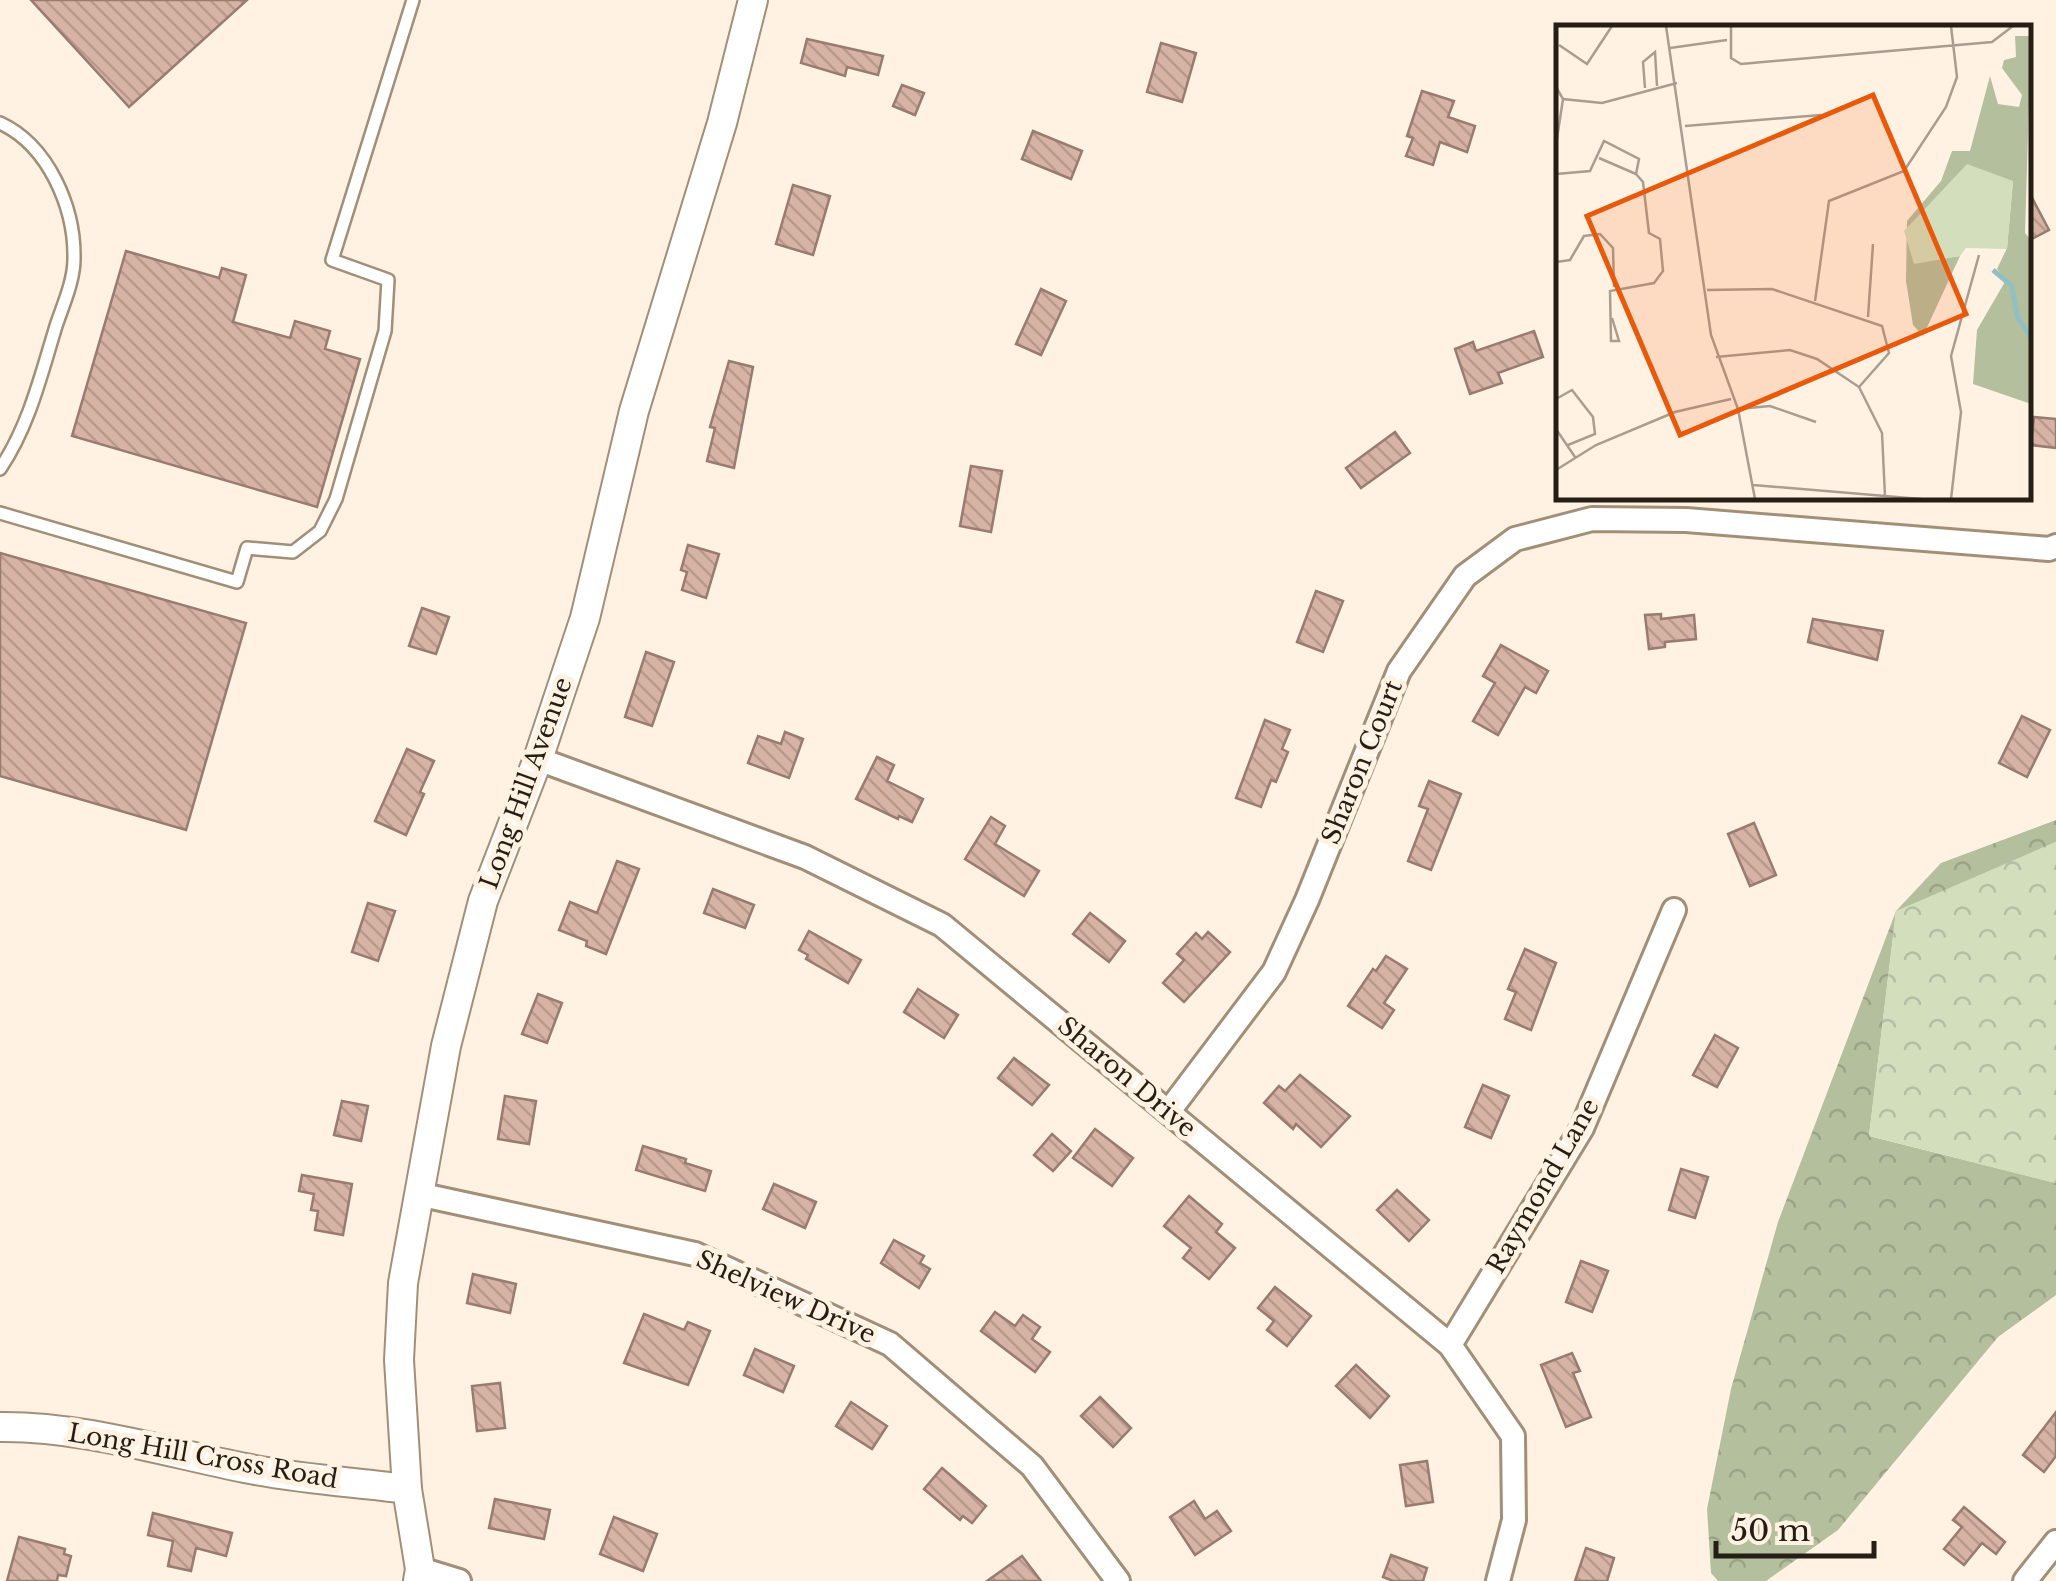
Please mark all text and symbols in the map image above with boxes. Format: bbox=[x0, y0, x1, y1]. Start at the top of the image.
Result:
inset map bbox=[1556, 25, 2031, 500]
street label: Long Hill Avenue bbox=[473, 673, 579, 893]
street label: Sharon Court bbox=[1315, 675, 1409, 849]
street label: Sharon Drive bbox=[1052, 1010, 1202, 1144]
street label: Raymond Lane bbox=[1480, 1093, 1606, 1279]
street label: Shelview Drive bbox=[692, 1244, 880, 1350]
street label: Long Hill Cross Road bbox=[66, 1417, 340, 1495]
scale bar bbox=[1716, 1496, 1874, 1558]
text: 50 m bbox=[1731, 1512, 1810, 1549]

